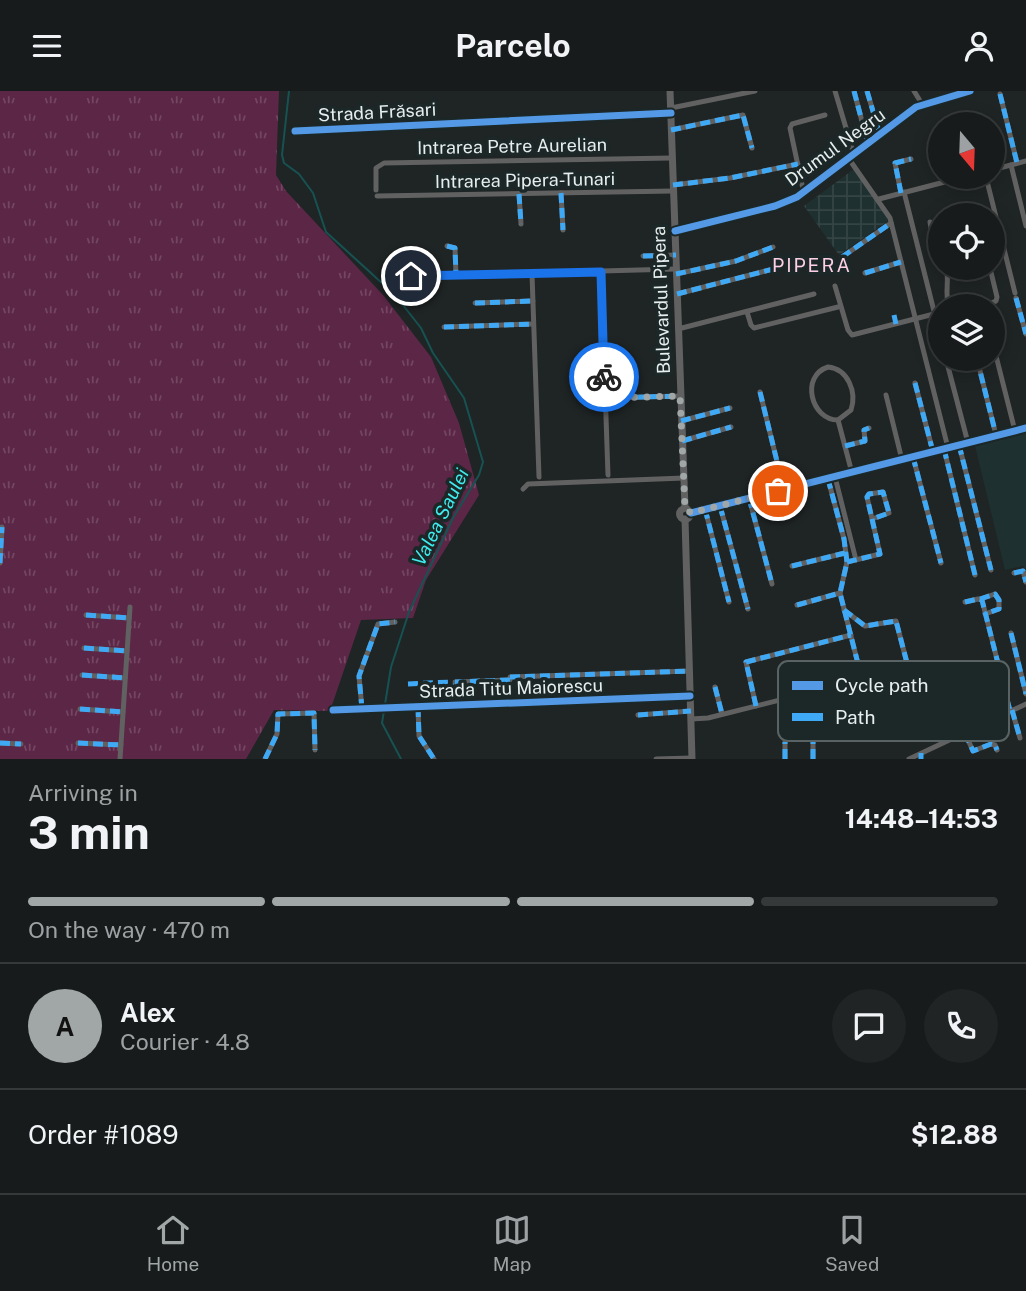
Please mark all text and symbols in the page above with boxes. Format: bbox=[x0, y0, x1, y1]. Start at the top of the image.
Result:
icon: menu bbox=[28, 27, 66, 65]
text: Parcelo bbox=[455, 27, 571, 64]
icon: person bbox=[960, 27, 998, 65]
street label: Strada Frăsari bbox=[317, 98, 437, 126]
street label: Drumul Negru bbox=[781, 104, 889, 190]
north arrow bbox=[928, 112, 1004, 189]
map controls bbox=[928, 112, 1005, 371]
street label: Intrarea Petre Aurelian bbox=[417, 134, 607, 158]
street label: Intrarea Pipera-Tunari bbox=[435, 168, 615, 192]
button: locate bbox=[928, 203, 1005, 280]
street label: Bulevardul Pipera bbox=[648, 226, 674, 374]
pin bbox=[381, 246, 441, 306]
district label: PIPERA bbox=[772, 254, 852, 276]
icon: home bbox=[392, 257, 430, 295]
button: layers bbox=[928, 294, 1005, 371]
courier bbox=[569, 342, 639, 412]
icon: bike bbox=[585, 358, 623, 396]
pin bbox=[748, 461, 808, 521]
water label: Valea Saulei bbox=[407, 465, 473, 569]
icon: bag bbox=[759, 472, 797, 510]
legend bbox=[778, 661, 1009, 741]
street label: Strada Titu Maiorescu bbox=[419, 674, 603, 702]
text: Cycle path bbox=[835, 674, 928, 696]
text: Path bbox=[835, 706, 875, 728]
text: Arriving in bbox=[28, 779, 138, 806]
text: 14:48–14:53 bbox=[845, 803, 998, 834]
text: 3 min bbox=[28, 805, 150, 859]
text: On the way · 470 m bbox=[28, 916, 230, 943]
button: chat bbox=[832, 989, 906, 1063]
button: phone bbox=[924, 989, 998, 1063]
text: Alex bbox=[120, 997, 176, 1028]
text: A bbox=[56, 1011, 74, 1042]
text: Courier · 4.8 bbox=[120, 1028, 250, 1055]
text: Order #1089 bbox=[28, 1119, 179, 1150]
text: $12.88 bbox=[911, 1119, 998, 1150]
tab: Home bbox=[147, 1211, 199, 1275]
tab: Map bbox=[493, 1211, 531, 1275]
tab: Saved bbox=[825, 1211, 879, 1275]

